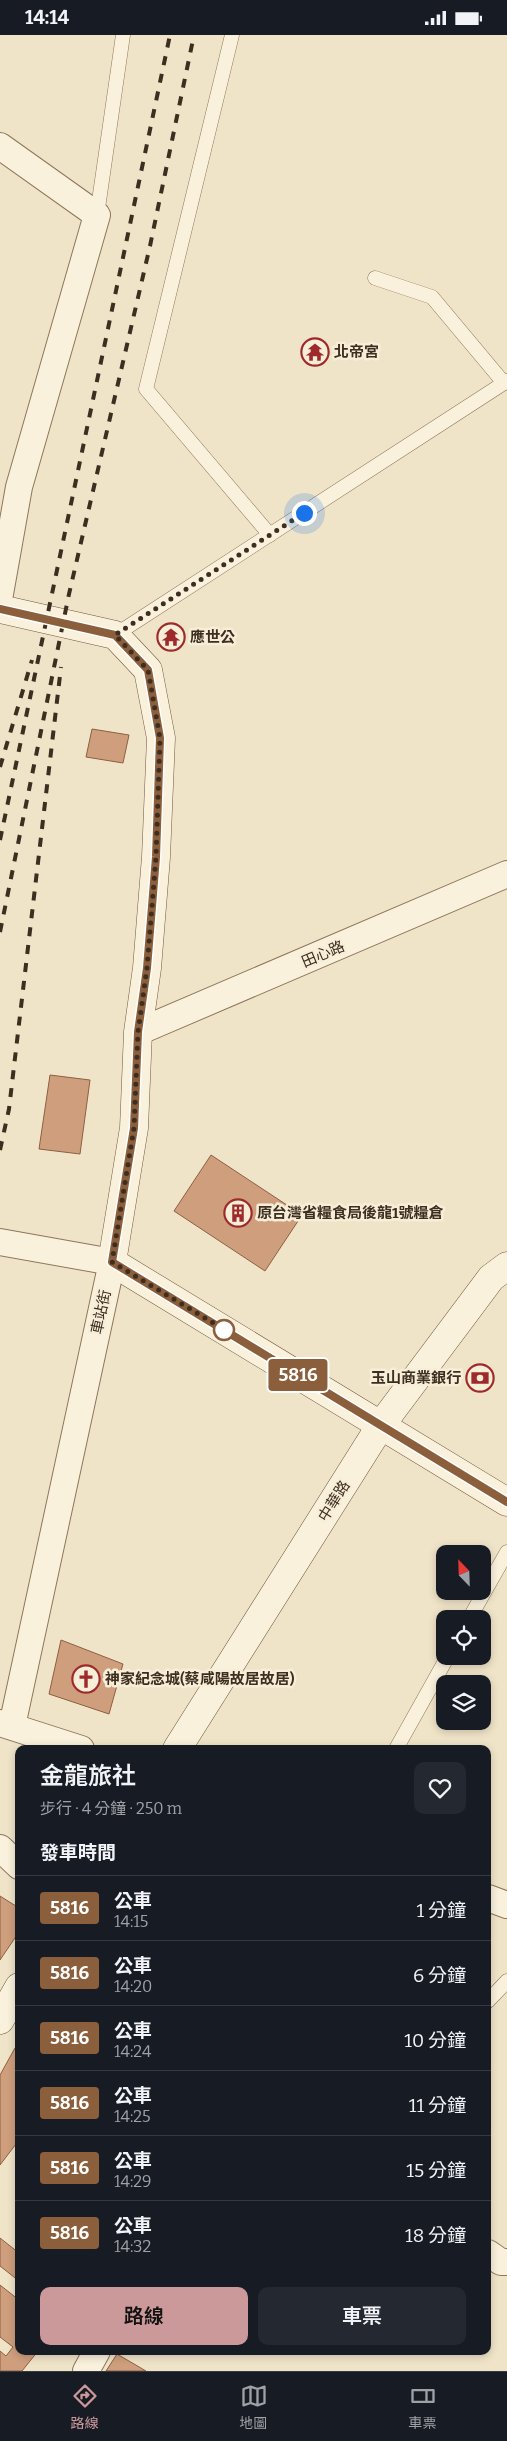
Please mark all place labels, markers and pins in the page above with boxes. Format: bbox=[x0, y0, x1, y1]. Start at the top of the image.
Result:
temple icon: 北帝宮 bbox=[300, 337, 330, 367]
place label: 北帝宮 bbox=[334, 343, 379, 361]
temple icon: 應世公 bbox=[156, 622, 186, 652]
place label: 應世公 bbox=[190, 628, 235, 646]
building icon: 原台灣省糧食局後龍1號糧倉 bbox=[223, 1198, 253, 1228]
place label: 原台灣省糧食局後龍1號糧倉 bbox=[257, 1204, 443, 1222]
unlabelled marker bbox=[213, 1319, 235, 1341]
bank icon: 玉山商業銀行 bbox=[465, 1363, 495, 1393]
place label: 玉山商業銀行 bbox=[371, 1369, 461, 1387]
church icon: 神家紀念城(蔡咸陽故居故居) bbox=[71, 1664, 101, 1694]
place label: 神家紀念城(蔡咸陽故居故居) bbox=[105, 1670, 295, 1688]

